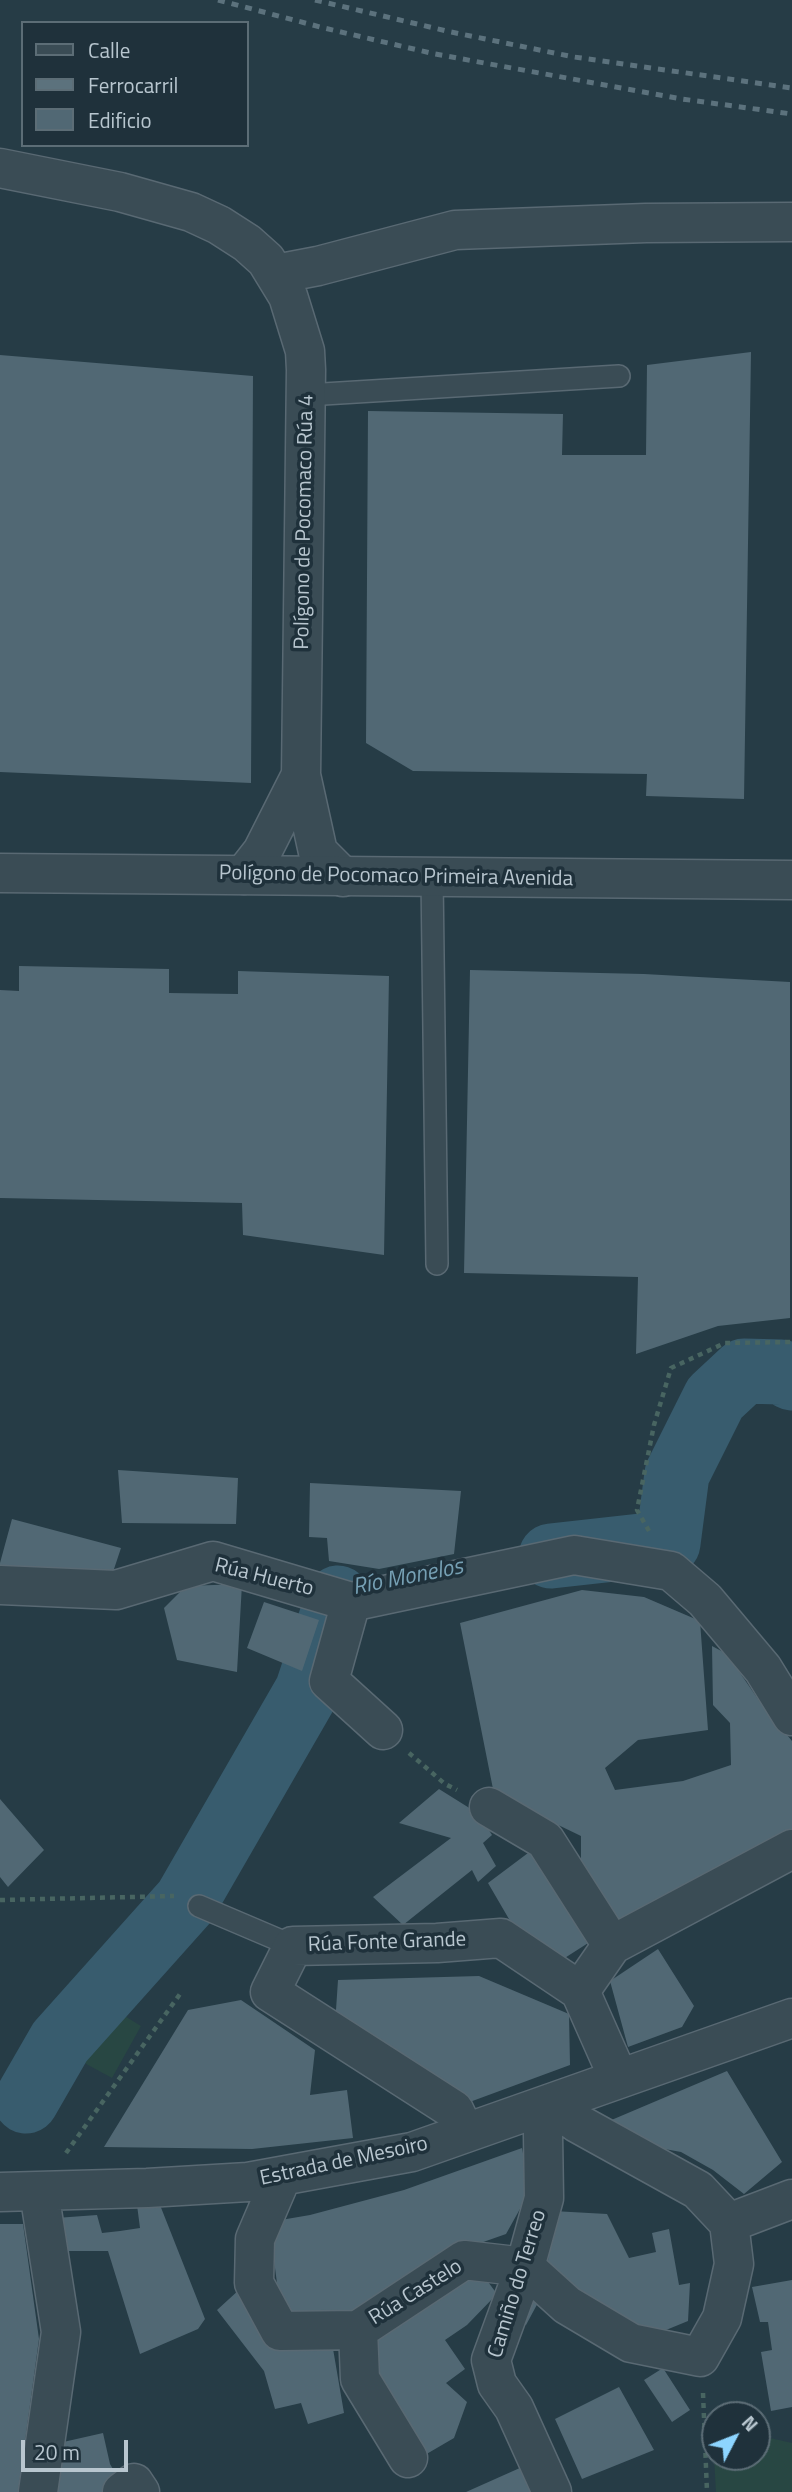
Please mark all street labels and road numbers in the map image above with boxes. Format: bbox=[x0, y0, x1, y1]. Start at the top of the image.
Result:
street label: Polígono de Pocomaco Rúa 4 bbox=[290, 394, 320, 650]
street label: Polígono de Pocomaco Primeira Avenida bbox=[219, 861, 573, 893]
street label: Rúa Huerto bbox=[212, 1554, 316, 1602]
street label: Rúa Fonte Grande bbox=[307, 1928, 467, 1958]
street label: Estrada de Mesoiro bbox=[258, 2132, 430, 2192]
street label: Camiño do Terreo bbox=[483, 2207, 553, 2361]
street label: Rúa Castelo bbox=[365, 2255, 467, 2331]

